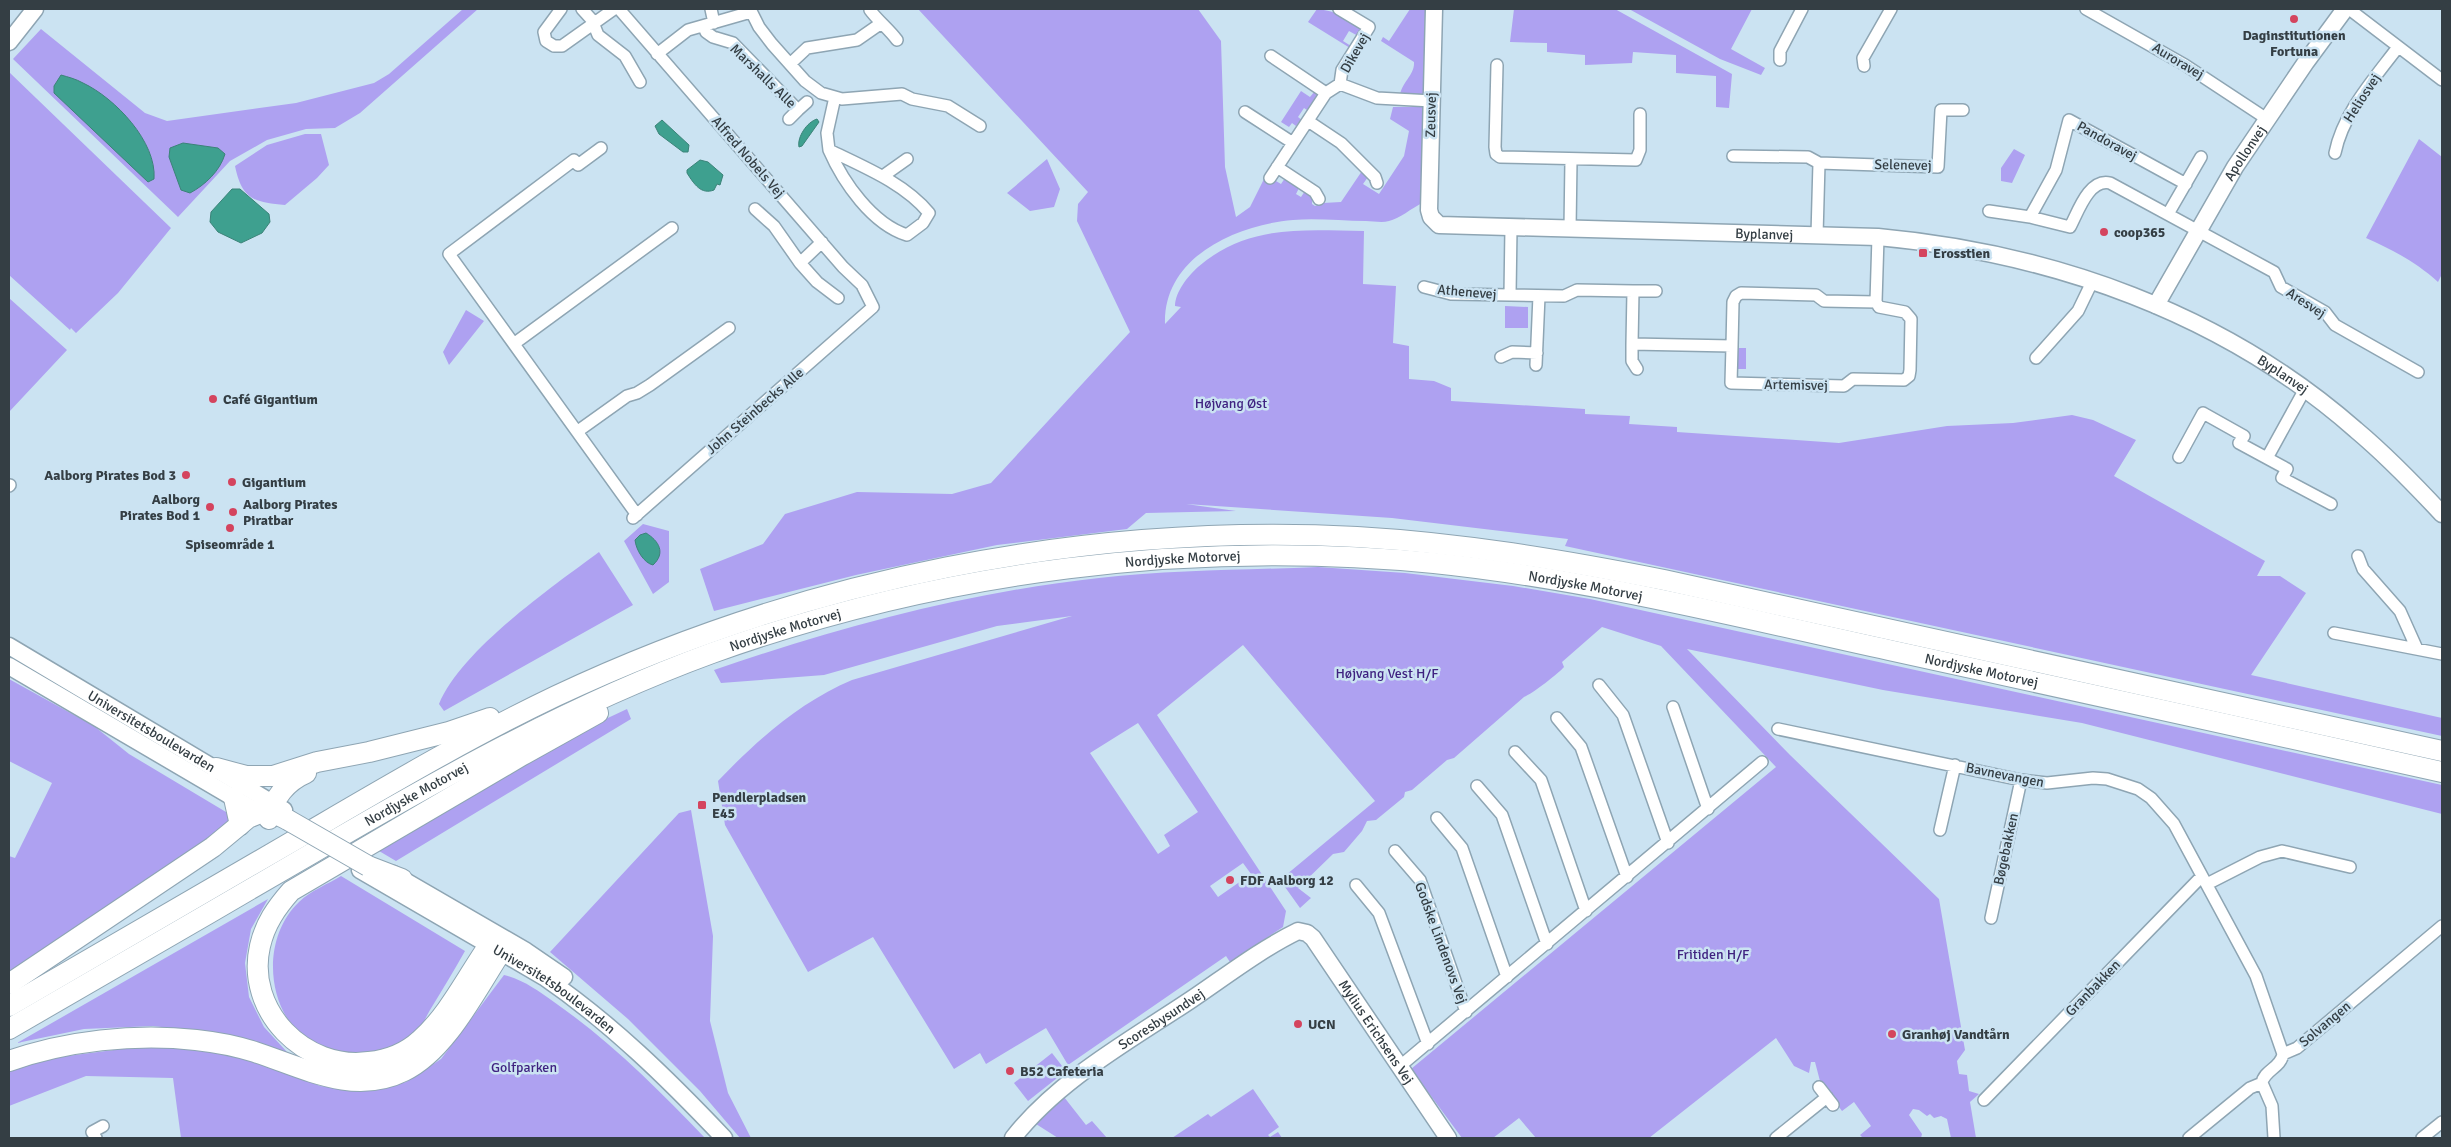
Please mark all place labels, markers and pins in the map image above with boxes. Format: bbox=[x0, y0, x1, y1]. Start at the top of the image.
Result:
marker: Daginstitutionen Fortuna bbox=[2288, 13, 2300, 25]
place label: Daginstitutionen Fortuna bbox=[2242, 27, 2346, 60]
place label: coop365 bbox=[2114, 224, 2165, 241]
marker: coop365 bbox=[2098, 226, 2110, 238]
place label: Erosstien bbox=[1933, 245, 1990, 262]
marker: Erosstien bbox=[1917, 247, 1929, 259]
place label: Café Gigantium bbox=[223, 391, 318, 408]
marker: Café Gigantium bbox=[207, 393, 219, 405]
place label: Aalborg Pirates Bod 3 bbox=[44, 467, 176, 484]
marker: Aalborg Pirates Bod 3 bbox=[180, 469, 192, 481]
place label: Gigantium bbox=[242, 474, 306, 491]
marker: Gigantium bbox=[226, 476, 238, 488]
place label: Aalborg Pirates Bod 1 bbox=[120, 491, 200, 524]
place label: Aalborg Pirates Piratbar bbox=[243, 496, 338, 529]
marker: Aalborg Pirates Bod 1 bbox=[204, 501, 216, 513]
marker: Aalborg Pirates Piratbar bbox=[227, 506, 239, 518]
marker: Spiseområde 1 bbox=[224, 522, 236, 534]
place label: Spiseområde 1 bbox=[186, 536, 275, 553]
place label: Pendlerpladsen E45 bbox=[712, 789, 807, 822]
marker: Pendlerpladsen E45 bbox=[696, 799, 708, 811]
place label: FDF Aalborg 12 bbox=[1240, 872, 1334, 889]
marker: FDF Aalborg 12 bbox=[1224, 874, 1236, 886]
place label: UCN bbox=[1308, 1016, 1336, 1033]
marker: UCN bbox=[1292, 1018, 1304, 1030]
place label: Granhøj Vandtårn bbox=[1902, 1026, 2010, 1043]
marker: Granhøj Vandtårn bbox=[1886, 1028, 1898, 1040]
place label: B52 Cafeteria bbox=[1020, 1063, 1104, 1080]
marker: B52 Cafeteria bbox=[1004, 1065, 1016, 1077]

